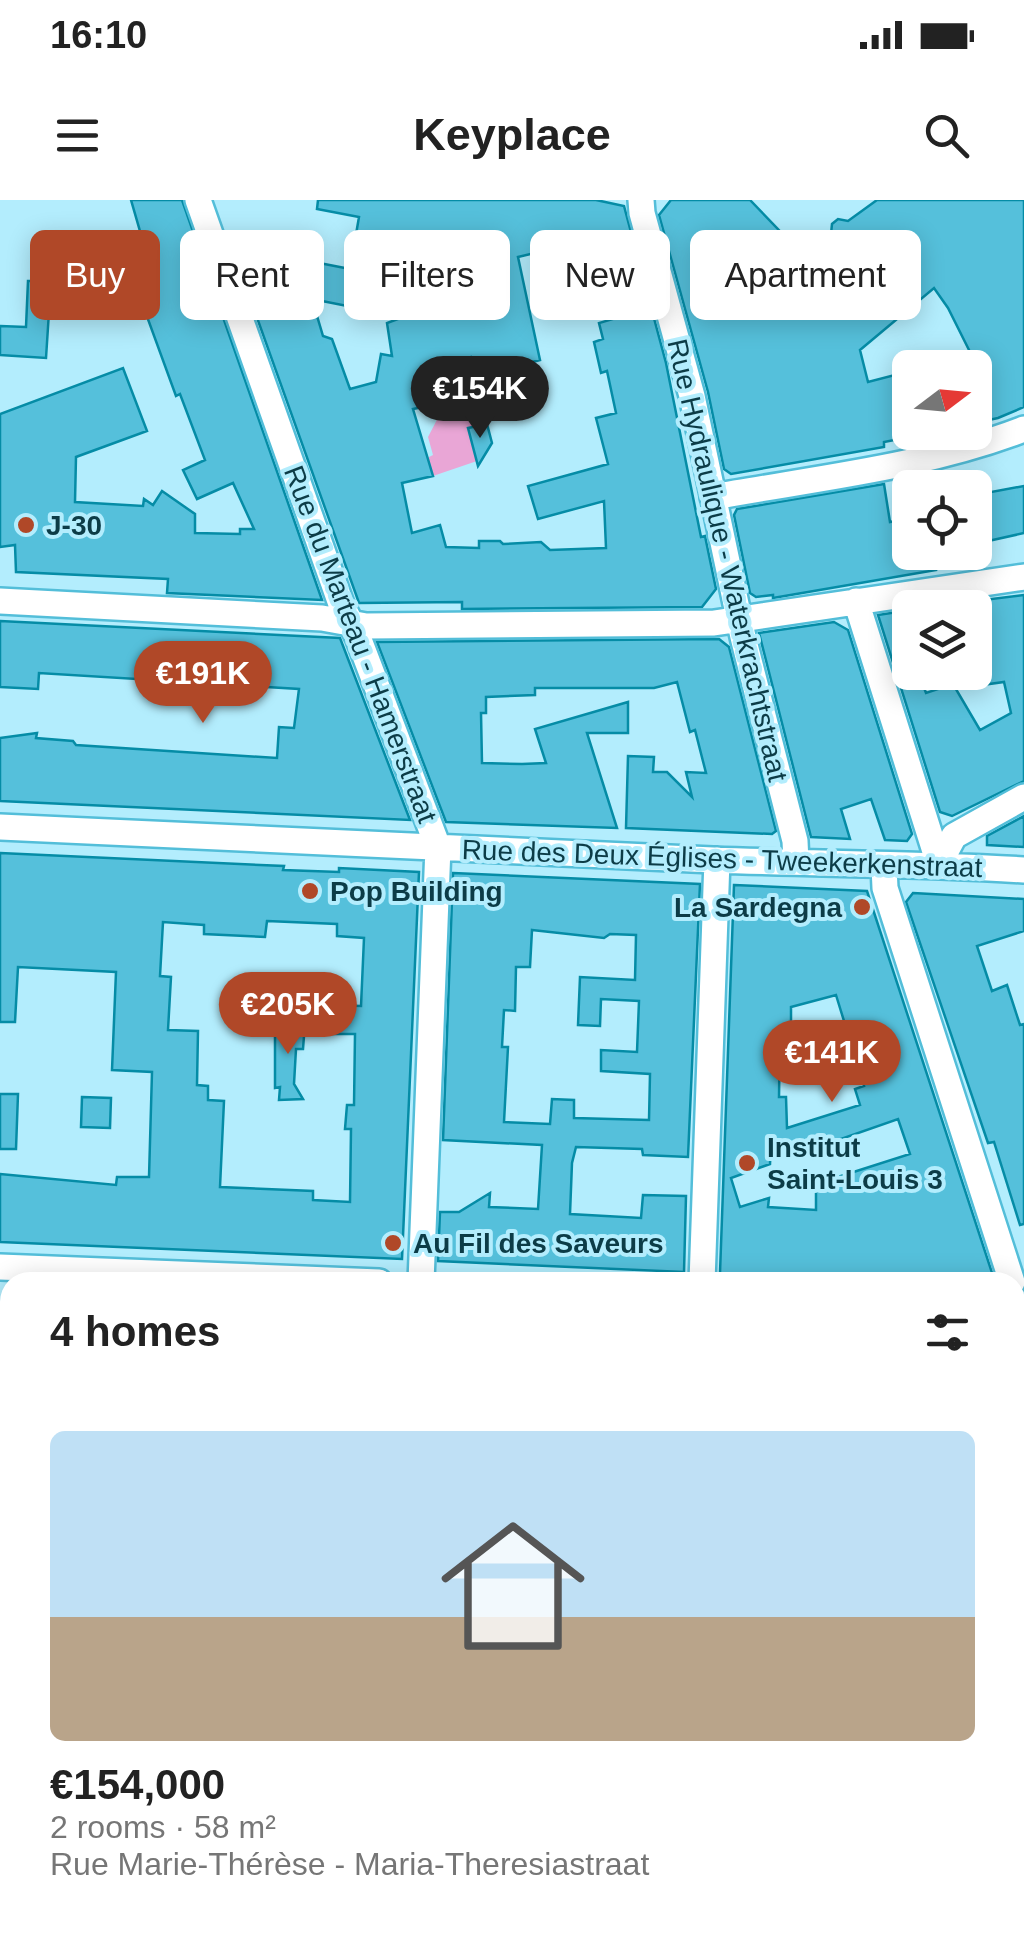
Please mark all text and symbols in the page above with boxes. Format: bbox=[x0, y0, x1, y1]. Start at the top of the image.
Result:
text: 16:10 bbox=[50, 14, 147, 56]
icon: menu bbox=[50, 108, 105, 163]
icon: search bbox=[919, 108, 974, 163]
text: Keyplace bbox=[413, 109, 611, 160]
chip: Buy bbox=[30, 230, 160, 320]
chip: Rent bbox=[180, 230, 324, 320]
chip: Filters bbox=[344, 230, 510, 320]
chip: New bbox=[530, 230, 670, 320]
chip: Apartment bbox=[690, 230, 921, 320]
street label: Rue Hydraulique - Waterkrachtstraat bbox=[661, 336, 794, 785]
north arrow bbox=[892, 350, 992, 450]
map controls bbox=[892, 350, 992, 690]
pin: €154K bbox=[410, 356, 550, 441]
text: €154K bbox=[433, 370, 527, 406]
street label: Rue du Marteau - Hamerstraat bbox=[278, 461, 443, 827]
button: locate bbox=[892, 470, 992, 570]
place label: J-30 bbox=[46, 510, 102, 541]
marker: J-30 bbox=[15, 514, 37, 536]
button: layers bbox=[892, 590, 992, 690]
pin: €191K bbox=[133, 641, 273, 726]
text: €191K bbox=[156, 655, 250, 691]
street label: Rue des Deux Églises - Tweekerkenstraat bbox=[461, 834, 983, 883]
place label: Pop Building bbox=[330, 876, 503, 907]
marker: Pop Building bbox=[299, 880, 321, 902]
place label: La Sardegna bbox=[674, 892, 842, 923]
marker: La Sardegna bbox=[851, 896, 873, 918]
pin: €205K bbox=[218, 972, 358, 1057]
text: €205K bbox=[241, 986, 335, 1022]
pin: €141K bbox=[762, 1020, 902, 1105]
text: €141K bbox=[785, 1034, 879, 1070]
place label: Institut Saint-Louis 3 bbox=[767, 1132, 943, 1195]
marker: Institut Saint-Louis 3 bbox=[736, 1152, 758, 1174]
place label: Au Fil des Saveurs bbox=[413, 1228, 664, 1259]
marker: Au Fil des Saveurs bbox=[382, 1232, 404, 1254]
icon: filters bbox=[920, 1305, 975, 1360]
text: 4 homes bbox=[50, 1308, 220, 1355]
icon: home bbox=[423, 1496, 603, 1676]
text: €154,000 bbox=[50, 1761, 225, 1808]
text: 2 rooms · 58 m² bbox=[50, 1809, 276, 1845]
text: Rue Marie-Thérèse - Maria-Theresiastraat bbox=[50, 1846, 649, 1882]

